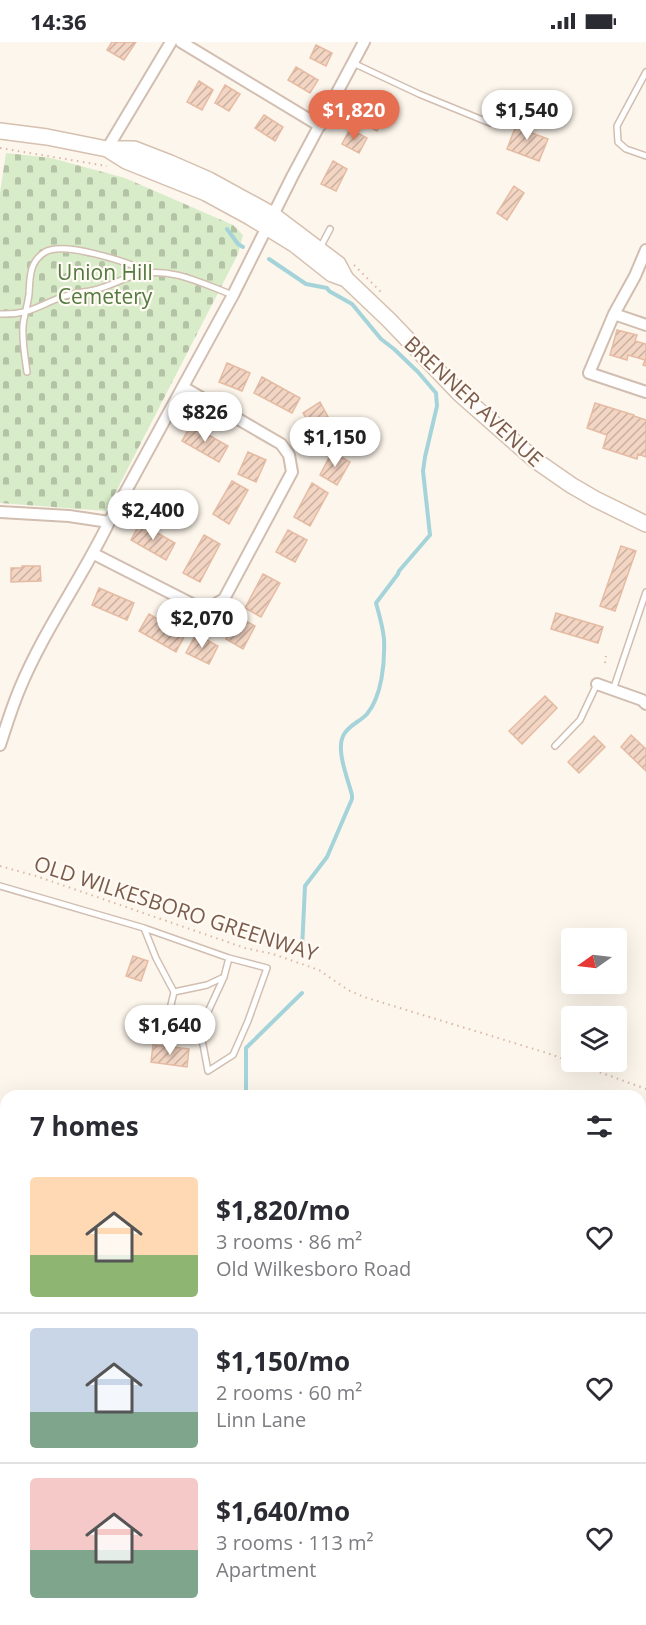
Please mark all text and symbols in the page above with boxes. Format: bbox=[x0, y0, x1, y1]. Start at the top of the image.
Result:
text: 14:36 bbox=[30, 6, 87, 36]
pin: $1,820 bbox=[305, 90, 403, 141]
pin: $1,540 bbox=[478, 90, 576, 141]
text: $1,820 bbox=[323, 96, 385, 123]
text: $1,540 bbox=[496, 96, 558, 123]
park label: Union Hill Cemetery bbox=[57, 258, 153, 310]
street label: BRENNER AVENUE bbox=[399, 329, 549, 473]
pin: $826 bbox=[169, 392, 241, 443]
text: $826 bbox=[182, 398, 228, 425]
pin: $1,150 bbox=[286, 417, 384, 468]
text: $1,150 bbox=[304, 423, 366, 450]
pin: $2,400 bbox=[104, 490, 202, 541]
text: $2,400 bbox=[122, 496, 184, 523]
pin: $2,070 bbox=[153, 598, 251, 649]
text: $2,070 bbox=[171, 604, 233, 631]
street label: OLD WILKESBORO GREENWAY bbox=[31, 849, 322, 967]
north arrow bbox=[561, 928, 627, 994]
map controls bbox=[561, 928, 627, 1072]
pin: $1,640 bbox=[121, 1005, 219, 1056]
button: layers bbox=[561, 1006, 627, 1072]
text: $1,640 bbox=[139, 1011, 201, 1038]
text: 7 homes bbox=[30, 1108, 139, 1144]
icon: filters bbox=[583, 1110, 616, 1143]
text: $1,820/mo bbox=[216, 1192, 350, 1228]
icon: home bbox=[78, 1201, 150, 1273]
icon: heart bbox=[583, 1221, 616, 1254]
text: 3 rooms · 86 m² bbox=[216, 1228, 362, 1255]
text: Old Wilkesboro Road bbox=[216, 1255, 411, 1282]
text: $1,150/mo bbox=[216, 1343, 350, 1379]
icon: home bbox=[78, 1352, 150, 1424]
icon: heart bbox=[583, 1372, 616, 1405]
text: 2 rooms · 60 m² bbox=[216, 1379, 362, 1406]
text: Linn Lane bbox=[216, 1406, 306, 1433]
text: $1,640/mo bbox=[216, 1493, 350, 1529]
icon: home bbox=[78, 1502, 150, 1574]
icon: heart bbox=[583, 1522, 616, 1555]
text: 3 rooms · 113 m² bbox=[216, 1529, 374, 1556]
text: Apartment bbox=[216, 1556, 316, 1583]

